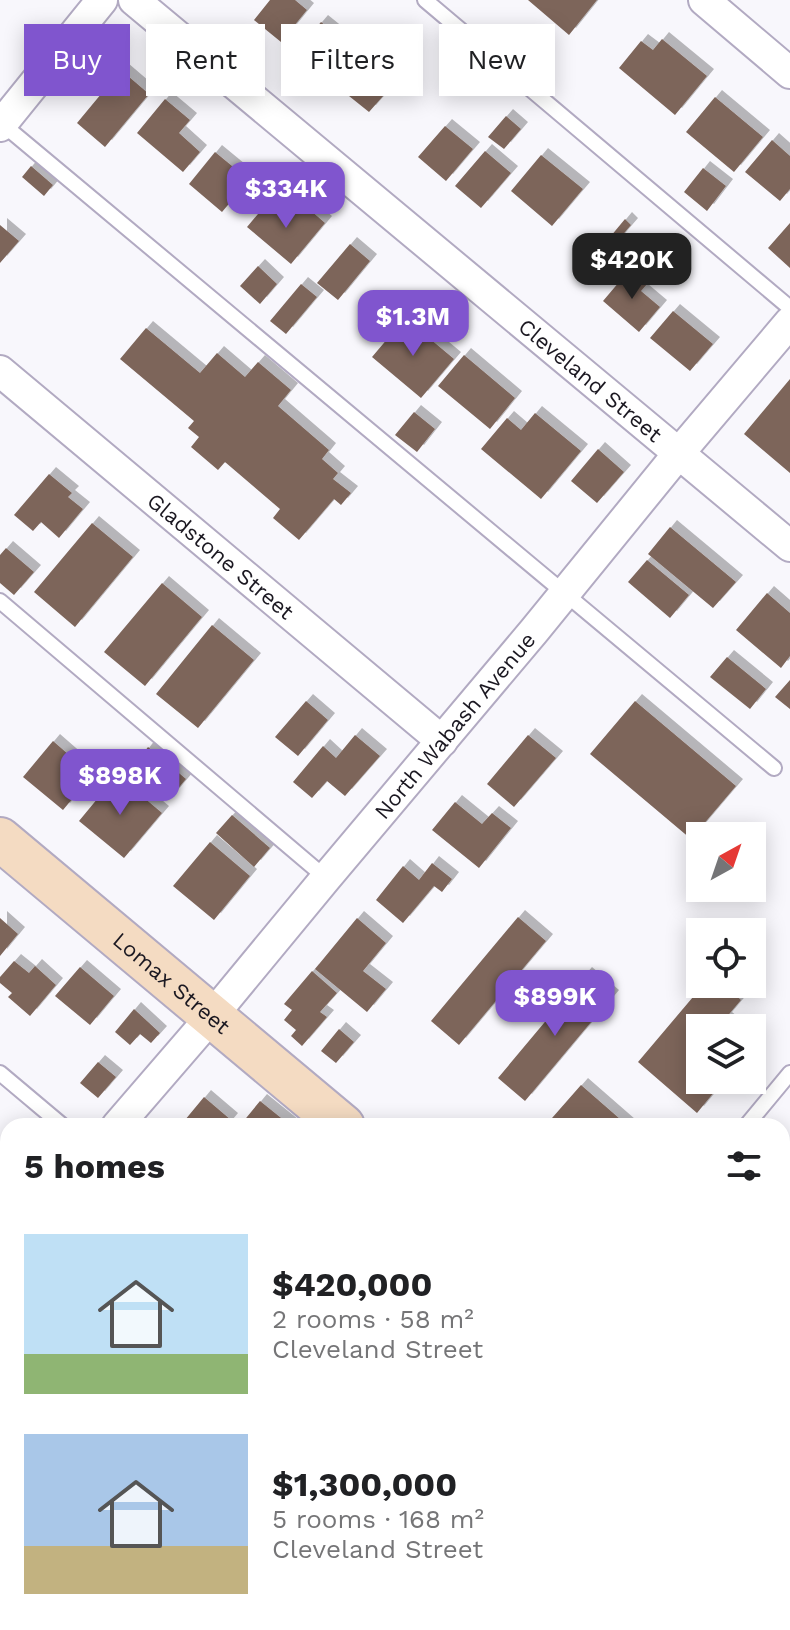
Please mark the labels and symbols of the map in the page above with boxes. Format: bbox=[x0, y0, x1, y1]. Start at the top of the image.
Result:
pin: $334K bbox=[230, 162, 342, 230]
pin: $420K bbox=[576, 233, 688, 301]
pin: $1.3M bbox=[357, 290, 469, 358]
street label: Cleveland Street bbox=[514, 313, 667, 447]
street label: Gladstone Street bbox=[143, 488, 299, 624]
street label: North Wabash Avenue bbox=[369, 627, 540, 824]
pin: $898K bbox=[64, 749, 176, 817]
north arrow bbox=[686, 822, 766, 902]
street label: Lomax Street bbox=[108, 927, 235, 1039]
pin: $899K bbox=[499, 970, 611, 1038]

